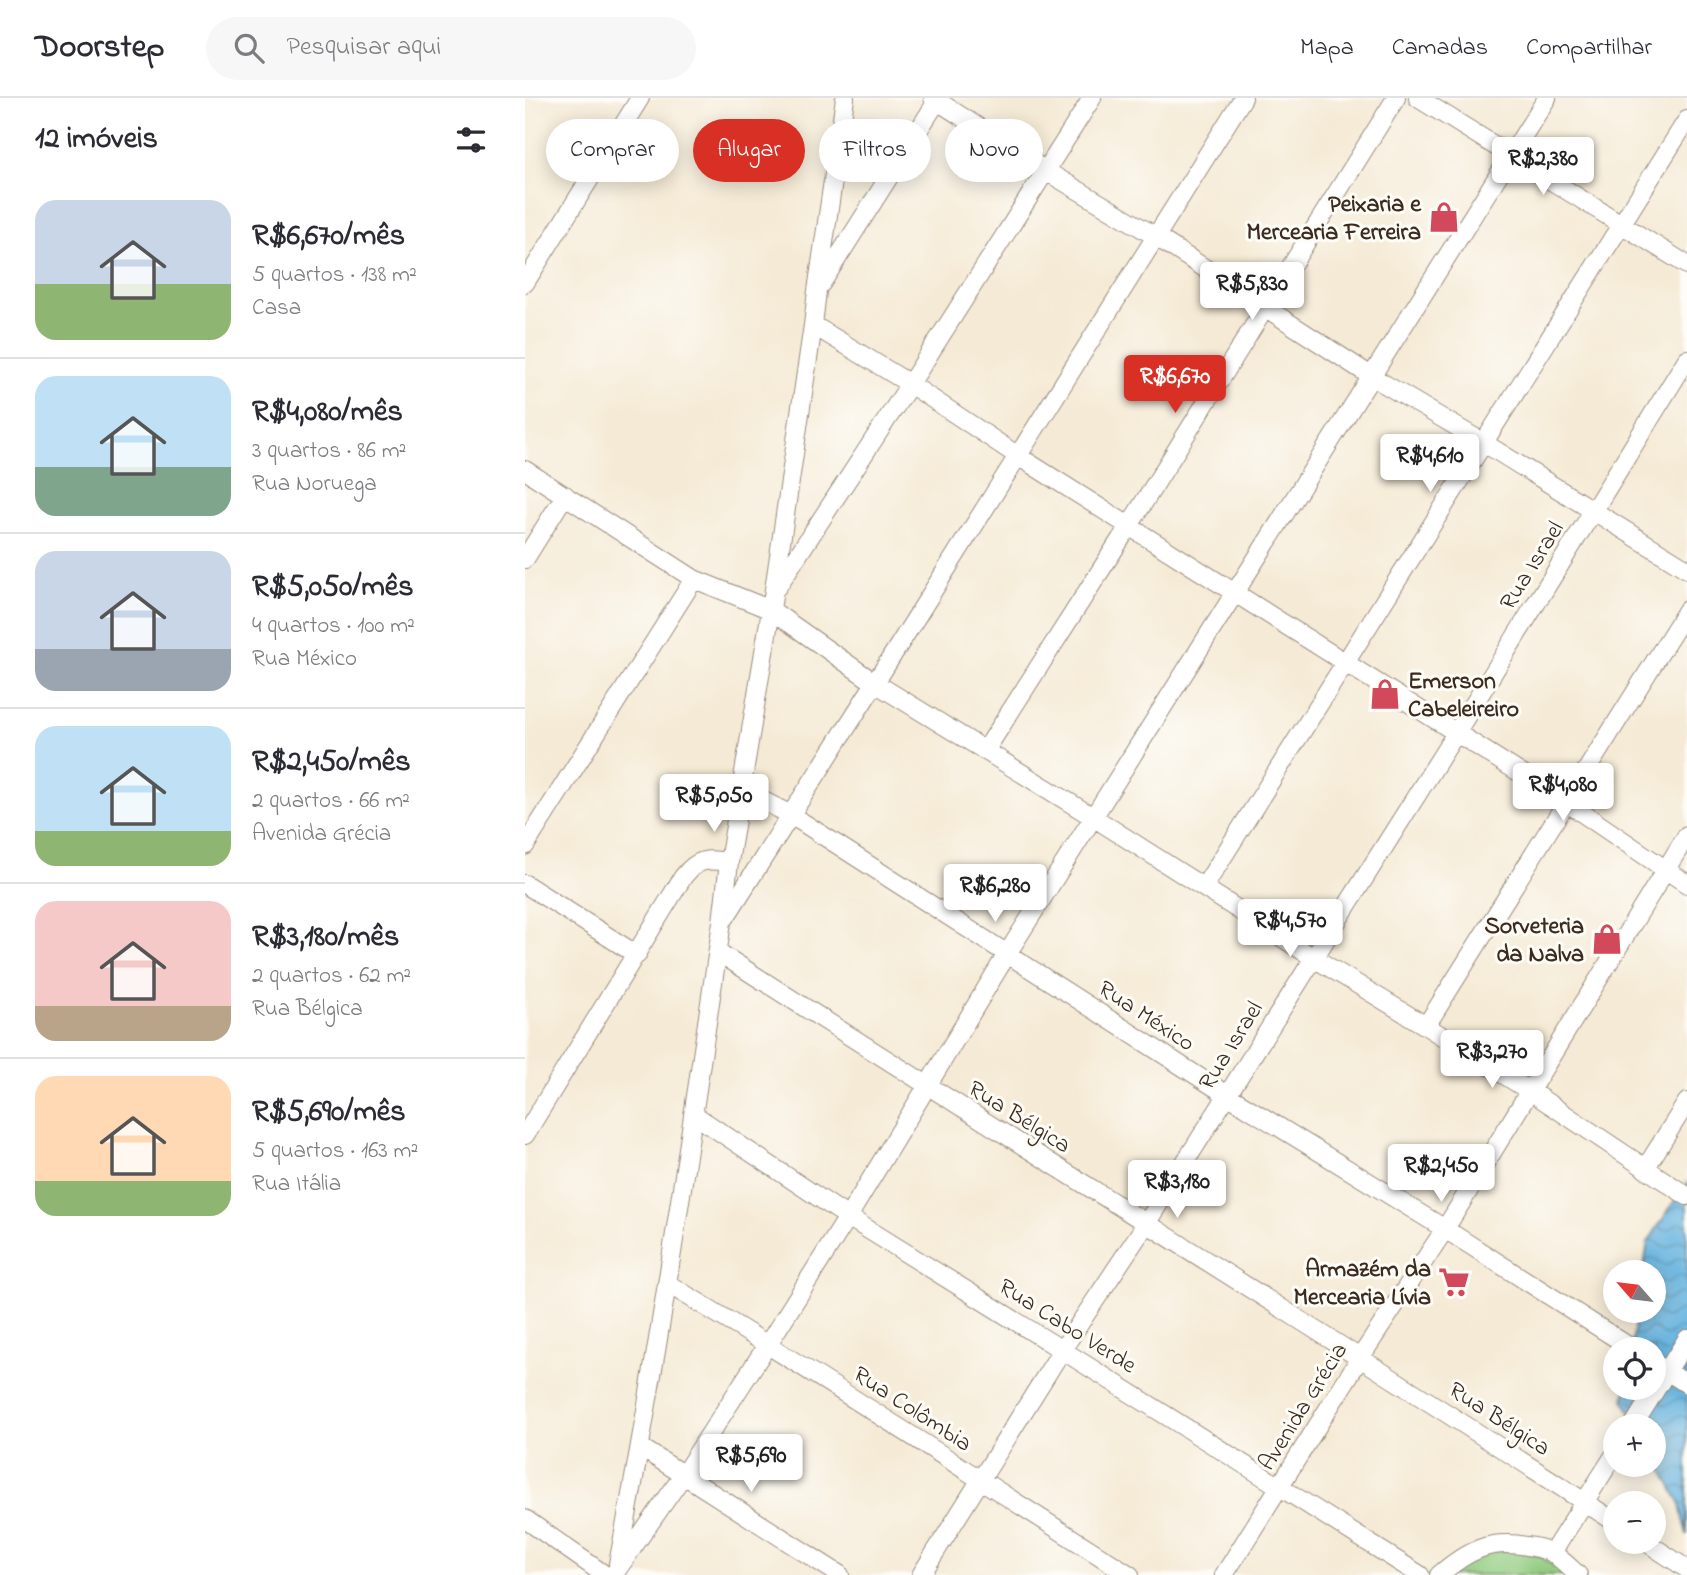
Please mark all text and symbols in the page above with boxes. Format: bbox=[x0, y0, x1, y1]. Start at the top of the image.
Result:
search box bbox=[206, 17, 696, 80]
text: Doorstep bbox=[35, 24, 164, 72]
icon: search bbox=[230, 29, 268, 67]
text: Pesquisar aqui bbox=[286, 29, 441, 67]
text: Mapa bbox=[1300, 31, 1354, 66]
text: Camadas bbox=[1392, 31, 1488, 66]
text: Compartilhar bbox=[1526, 31, 1652, 66]
text: 12 imóveis bbox=[35, 118, 158, 162]
chip: Comprar bbox=[546, 119, 679, 182]
chip: Alugar bbox=[693, 119, 805, 182]
chip: Filtros bbox=[819, 119, 931, 182]
chip: Novo bbox=[945, 119, 1043, 182]
icon: filters bbox=[452, 121, 490, 159]
pin: R$2,380 bbox=[1478, 138, 1608, 197]
text: R$2,380 bbox=[1508, 143, 1578, 176]
place label: Peixaria e Mercearia Ferreira bbox=[1246, 188, 1422, 251]
shop icon: Peixaria e Mercearia Ferreira bbox=[1427, 200, 1461, 234]
text: R$6,670/mês bbox=[252, 215, 405, 259]
icon: home bbox=[91, 228, 175, 312]
text: 5 quartos · 138 m² bbox=[252, 259, 417, 292]
pin: R$5,830 bbox=[1187, 262, 1317, 322]
text: R$5,830 bbox=[1216, 268, 1288, 301]
text: Casa bbox=[252, 292, 301, 325]
pin: R$6,670 bbox=[1110, 356, 1240, 415]
text: R$6,670 bbox=[1140, 361, 1210, 394]
text: R$4,080/mês bbox=[252, 391, 403, 435]
icon: home bbox=[91, 404, 175, 488]
pin: R$4,610 bbox=[1365, 434, 1495, 494]
text: 3 quartos · 86 m² bbox=[252, 435, 406, 468]
text: R$4,610 bbox=[1396, 440, 1464, 473]
text: Rua Noruega bbox=[252, 468, 377, 501]
street label: Rua Israel bbox=[1492, 515, 1574, 618]
text: R$5,050/mês bbox=[252, 566, 413, 610]
icon: home bbox=[91, 579, 175, 663]
text: 4 quartos · 100 m² bbox=[252, 610, 415, 643]
text: Rua México bbox=[252, 643, 357, 676]
place label: Emerson Cabeleireiro bbox=[1408, 665, 1519, 728]
shop icon: Emerson Cabeleireiro bbox=[1368, 677, 1402, 711]
text: R$2,450/mês bbox=[252, 741, 411, 785]
icon: home bbox=[91, 754, 175, 838]
pin: R$4,080 bbox=[1498, 764, 1628, 823]
text: R$4,080 bbox=[1529, 769, 1597, 802]
pin: R$5,050 bbox=[649, 774, 779, 834]
text: R$5,050 bbox=[676, 780, 752, 813]
text: 2 quartos · 66 m² bbox=[252, 785, 410, 818]
text: Avenida Grécia bbox=[252, 818, 391, 851]
pin: R$6,280 bbox=[930, 864, 1060, 924]
text: R$6,280 bbox=[960, 870, 1030, 903]
pin: R$4,570 bbox=[1225, 900, 1355, 959]
text: R$4,570 bbox=[1254, 905, 1326, 938]
place label: Sorveteria da Nalva bbox=[1484, 910, 1584, 973]
text: R$3,180/mês bbox=[252, 916, 399, 960]
shop icon: Sorveteria da Nalva bbox=[1590, 922, 1624, 956]
icon: home bbox=[91, 929, 175, 1013]
text: 2 quartos · 62 m² bbox=[252, 960, 411, 993]
street label: Rua México bbox=[1090, 973, 1201, 1062]
text: Rua Bélgica bbox=[252, 993, 363, 1026]
street label: Rua Israel bbox=[1191, 995, 1273, 1098]
pin: R$3,270 bbox=[1427, 1030, 1557, 1090]
text: R$3,270 bbox=[1457, 1036, 1527, 1069]
street label: Rua Bélgica bbox=[960, 1073, 1077, 1164]
text: R$5,690/mês bbox=[252, 1091, 406, 1135]
icon: home bbox=[91, 1104, 175, 1188]
text: 5 quartos · 163 m² bbox=[252, 1135, 418, 1168]
pin: R$2,450 bbox=[1376, 1144, 1506, 1204]
text: R$2,450 bbox=[1404, 1150, 1478, 1183]
pin: R$3,180 bbox=[1112, 1160, 1242, 1220]
text: R$3,180 bbox=[1144, 1166, 1210, 1199]
text: Rua Itália bbox=[252, 1168, 341, 1201]
place label: Armazém da Mercearia Lívia bbox=[1293, 1253, 1431, 1316]
north arrow bbox=[1603, 1260, 1666, 1323]
map controls bbox=[1603, 1260, 1666, 1554]
supermarket icon: Armazém da Mercearia Lívia bbox=[1437, 1265, 1471, 1299]
street label: Rua Cabo Verde bbox=[991, 1271, 1143, 1384]
street label: Avenida Grécia bbox=[1251, 1336, 1357, 1478]
button: locate bbox=[1603, 1337, 1666, 1400]
street label: Rua Colômbia bbox=[845, 1358, 978, 1462]
street label: Rua Bélgica bbox=[1441, 1374, 1557, 1466]
button: + bbox=[1603, 1414, 1666, 1477]
pin: R$5,690 bbox=[686, 1434, 816, 1494]
text: R$5,690 bbox=[716, 1440, 786, 1473]
button: − bbox=[1603, 1491, 1666, 1554]

